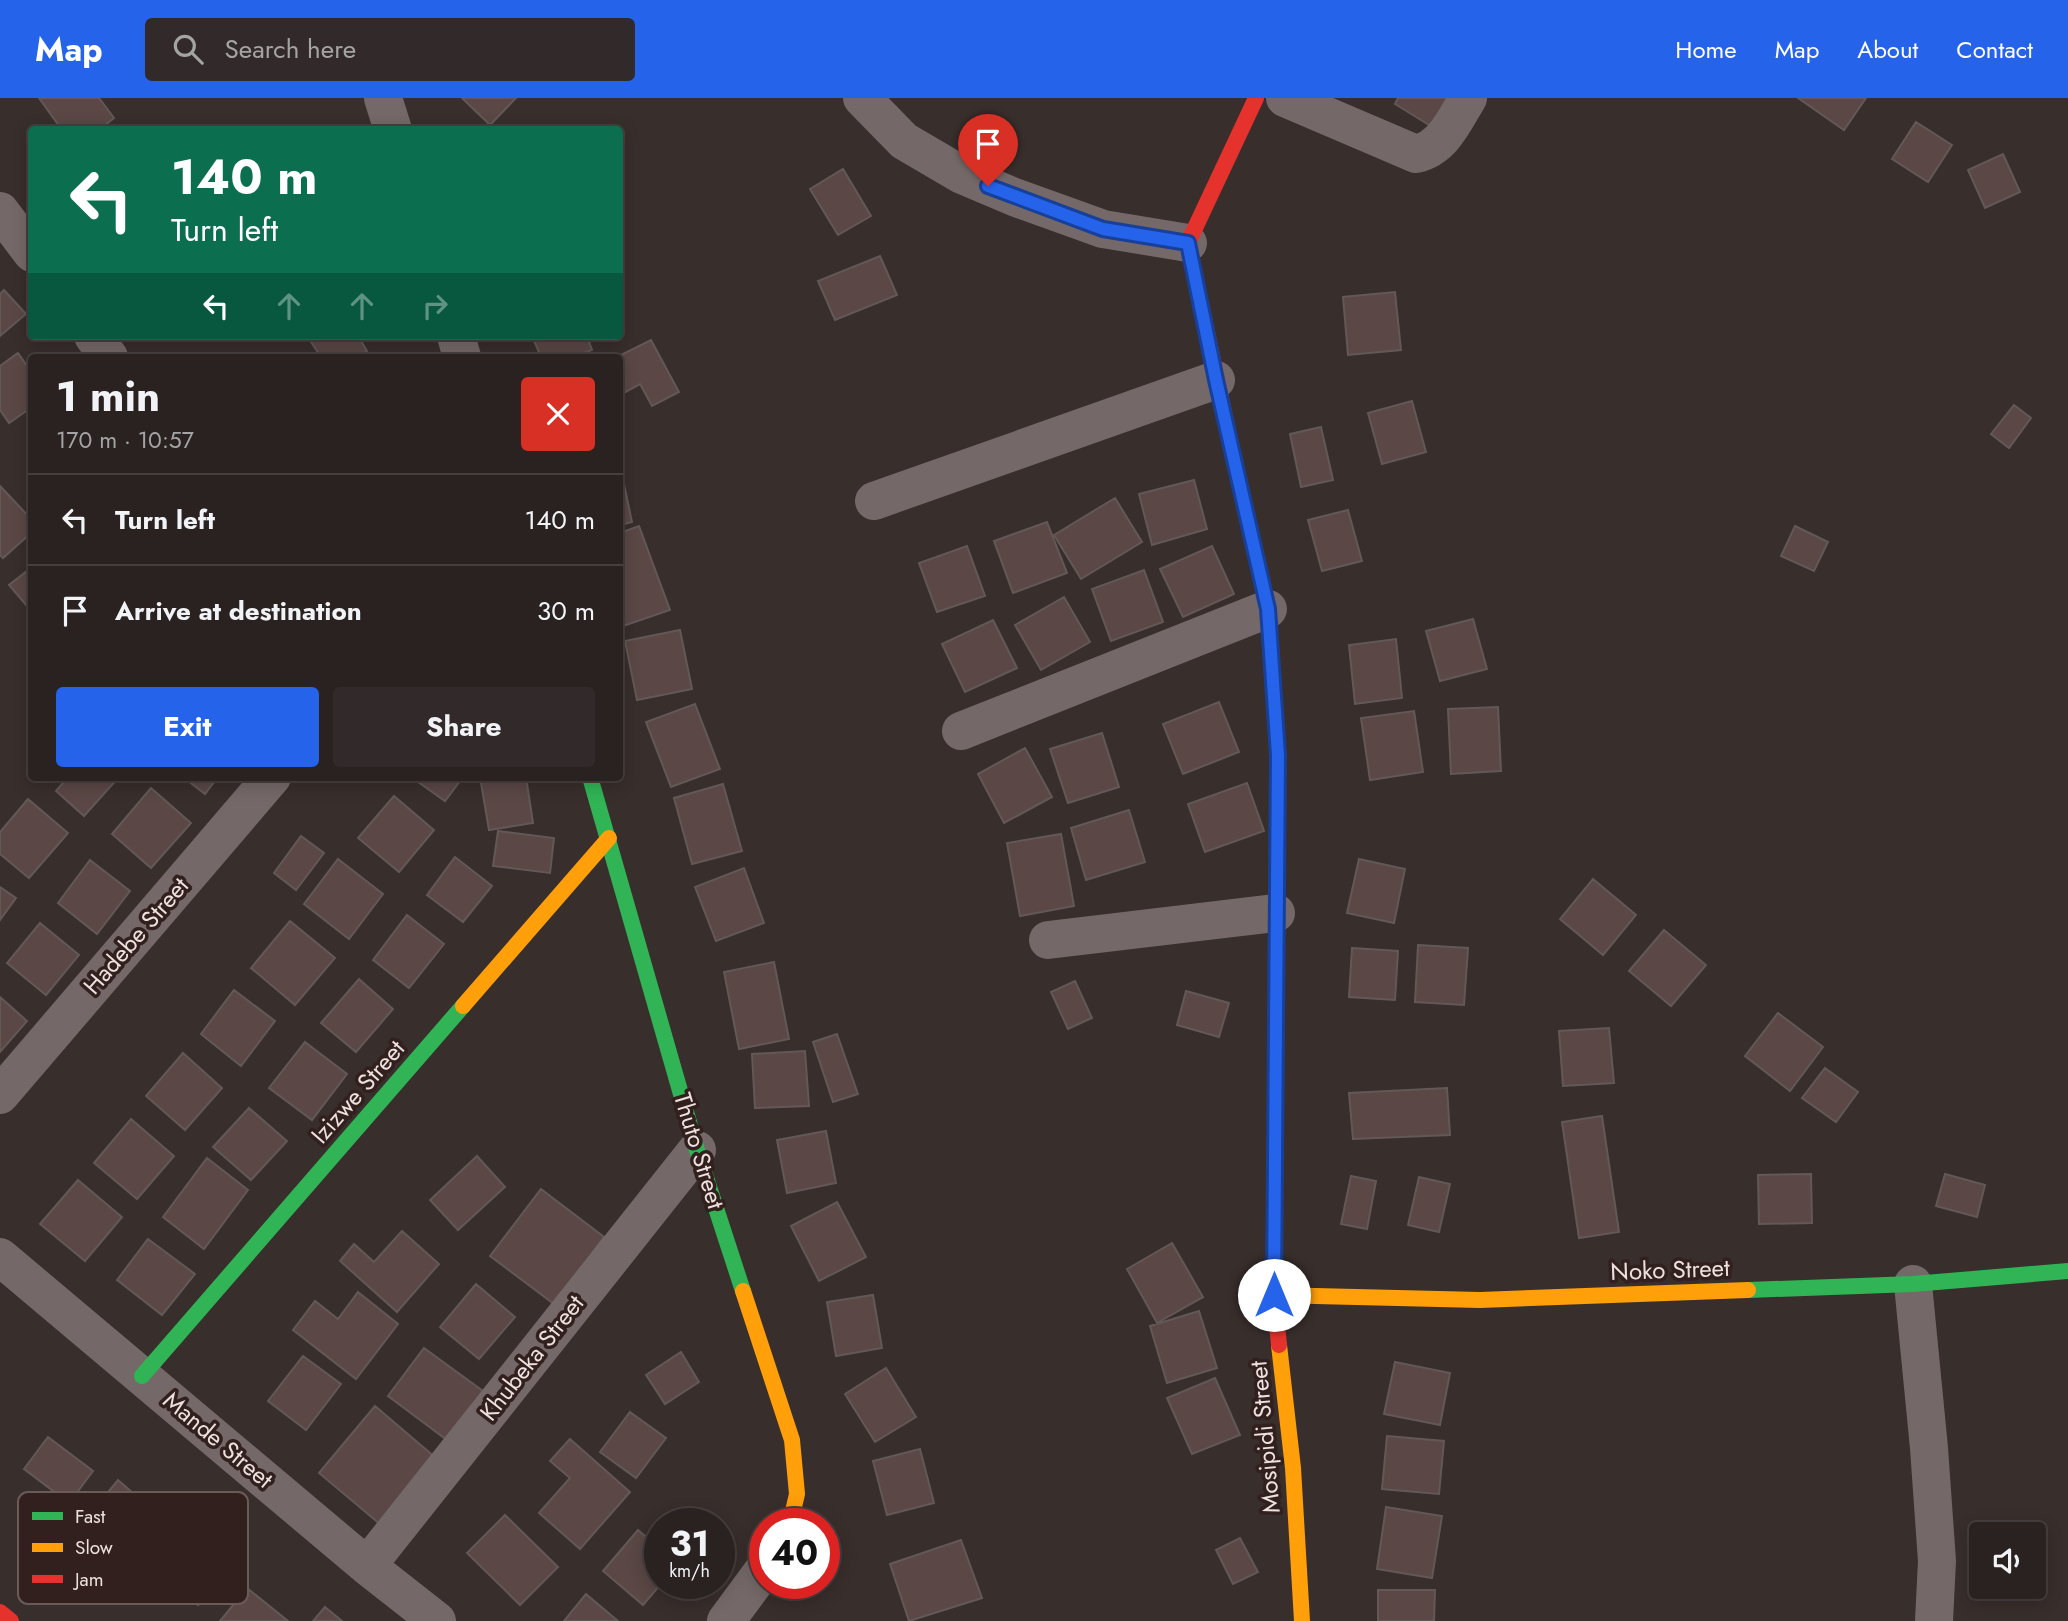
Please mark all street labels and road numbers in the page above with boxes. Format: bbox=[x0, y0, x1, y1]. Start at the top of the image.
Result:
street label: Hadebe Street bbox=[75, 869, 197, 1002]
street label: Izizwe Street bbox=[303, 1032, 413, 1151]
street label: Thuto Street bbox=[665, 1089, 734, 1213]
street label: Noko Street bbox=[1610, 1250, 1731, 1289]
street label: Khubeka Street bbox=[471, 1287, 592, 1428]
street label: Mosipidi Street bbox=[1240, 1359, 1289, 1515]
street label: Mande Street bbox=[156, 1383, 281, 1496]

